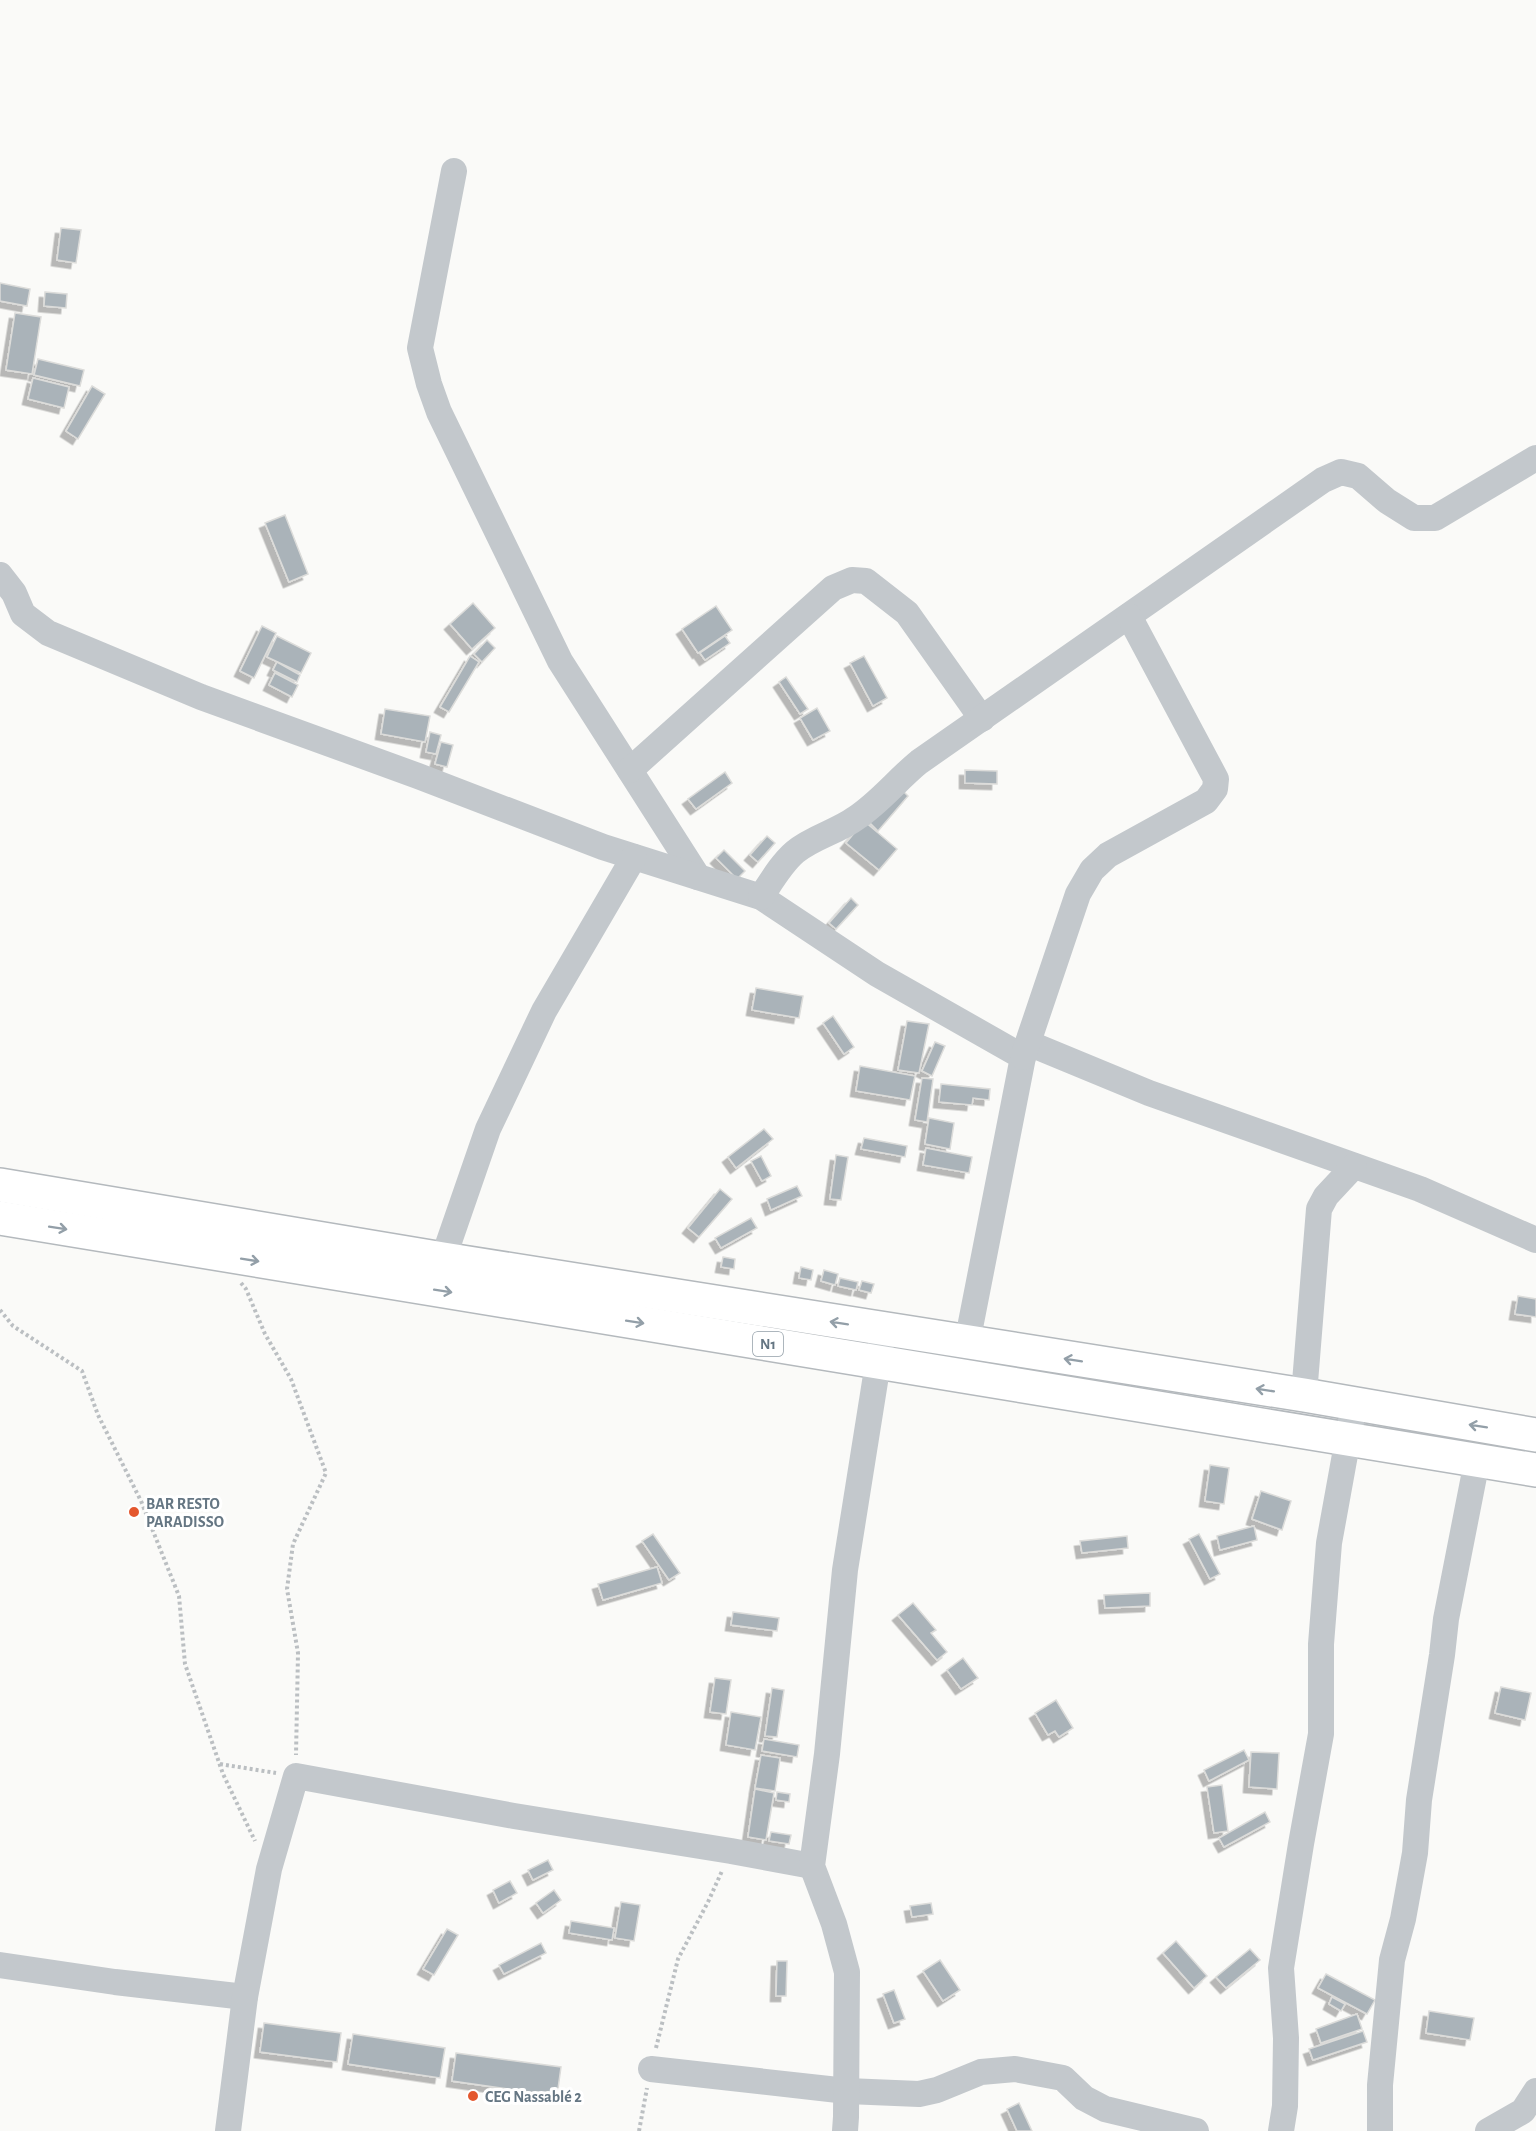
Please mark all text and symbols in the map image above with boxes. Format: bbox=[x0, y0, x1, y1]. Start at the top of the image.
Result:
one-way arrow bbox=[47, 1223, 67, 1234]
one-way arrow bbox=[240, 1255, 259, 1266]
one-way arrow bbox=[432, 1286, 452, 1297]
one-way arrow bbox=[625, 1317, 644, 1328]
one-way arrow bbox=[829, 1317, 849, 1328]
road number: N1 bbox=[753, 1332, 783, 1356]
one-way arrow bbox=[1063, 1354, 1083, 1365]
one-way arrow bbox=[1256, 1384, 1276, 1395]
one-way arrow bbox=[1469, 1420, 1489, 1431]
place label: BAR RESTO PARADISSO bbox=[146, 1496, 224, 1530]
marker: BAR RESTO PARADISSO bbox=[127, 1505, 141, 1519]
marker: CEG Nassablé 2 bbox=[466, 2089, 480, 2103]
place label: CEG Nassablé 2 bbox=[485, 2089, 582, 2105]

